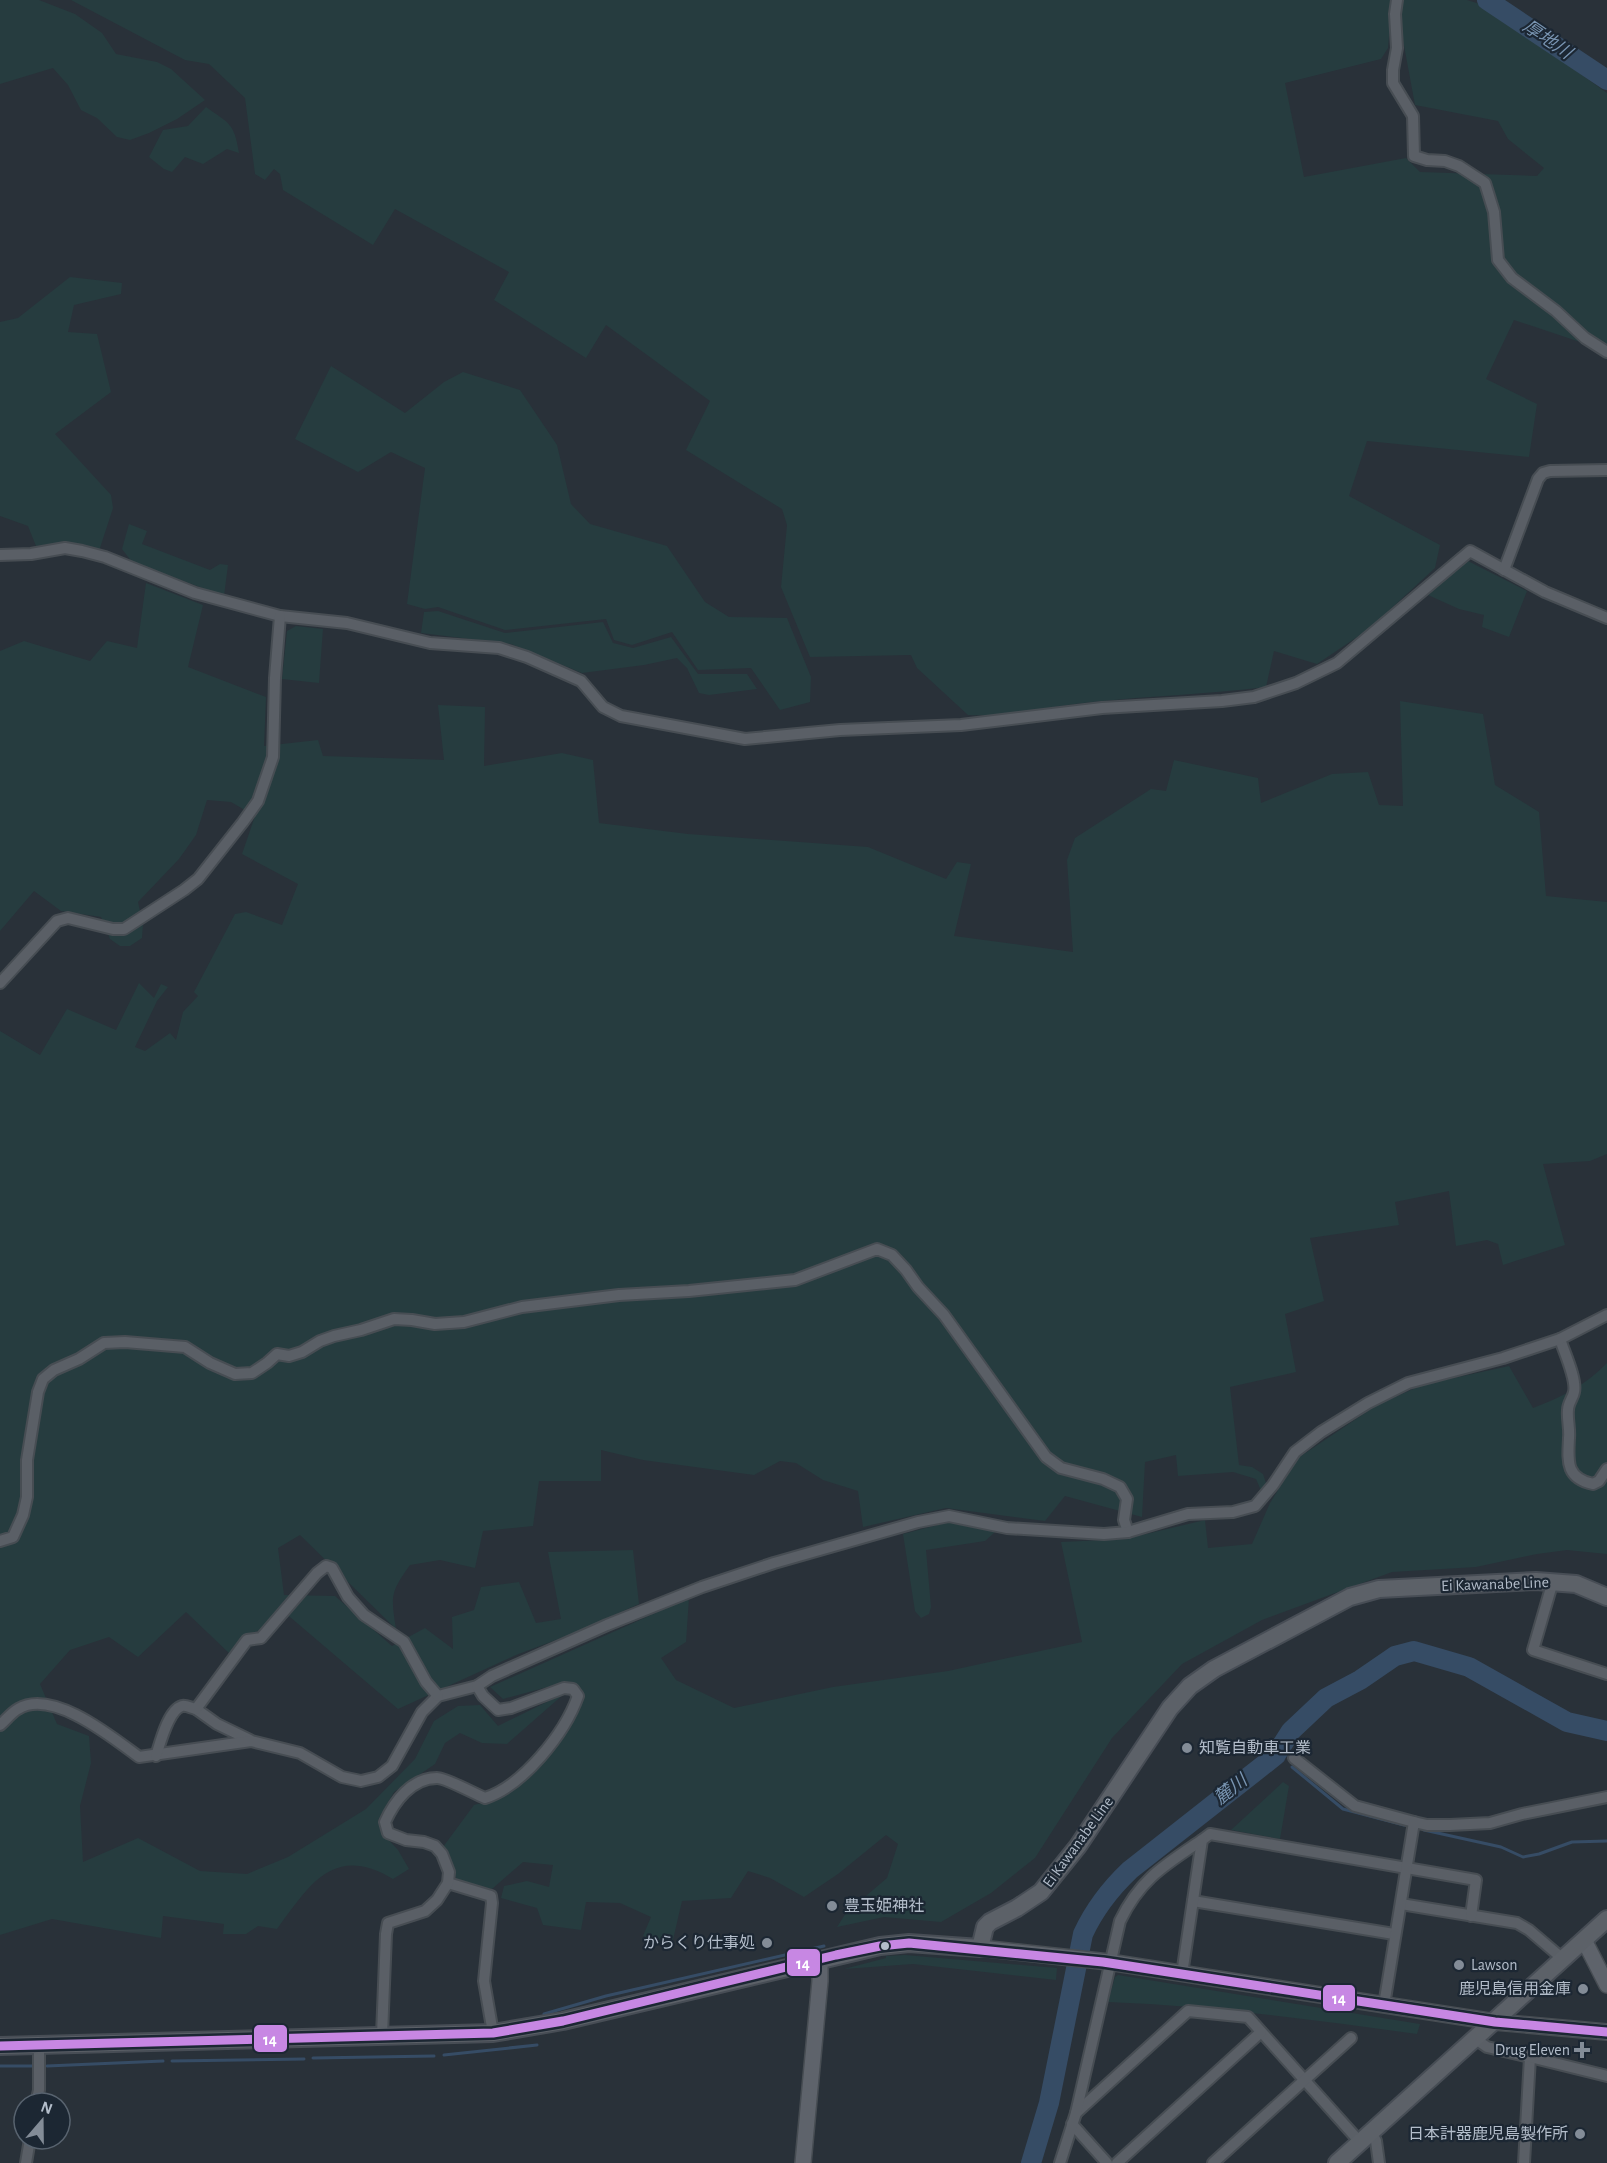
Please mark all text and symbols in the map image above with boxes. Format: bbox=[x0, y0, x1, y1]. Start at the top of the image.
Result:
water label: 厚地川 bbox=[1520, 16, 1577, 64]
street label: Ei Kawanabe Line bbox=[1441, 1574, 1549, 1594]
place label: 知覧自動車工業 bbox=[1199, 1739, 1311, 1756]
marker: 知覧自動車工業 bbox=[1180, 1741, 1194, 1755]
water label: 麓川 bbox=[1210, 1769, 1252, 1808]
street label: Ei Kawanabe Line bbox=[1040, 1794, 1116, 1890]
place label: 豊玉姫神社 bbox=[844, 1897, 924, 1914]
marker: 豊玉姫神社 bbox=[825, 1899, 839, 1913]
place label: からくり仕事処 bbox=[643, 1934, 755, 1951]
marker: からくり仕事処 bbox=[760, 1936, 774, 1950]
unlabelled marker bbox=[879, 1940, 891, 1952]
line badge: 14 bbox=[786, 1948, 821, 1977]
text: 14 bbox=[796, 1956, 810, 1972]
place label: Lawson bbox=[1471, 1957, 1518, 1973]
marker: Lawson bbox=[1452, 1958, 1466, 1972]
place label: 鹿児島信用金庫 bbox=[1459, 1980, 1571, 1997]
marker: 鹿児島信用金庫 bbox=[1576, 1982, 1590, 1996]
line badge: 14 bbox=[1322, 1984, 1356, 2012]
text: 14 bbox=[1332, 1991, 1346, 2007]
line badge: 14 bbox=[253, 2024, 288, 2053]
text: 14 bbox=[263, 2032, 277, 2048]
place label: Drug Eleven bbox=[1495, 2042, 1570, 2058]
marker: Drug Eleven bbox=[1575, 2043, 1589, 2057]
north arrow bbox=[12, 2091, 72, 2151]
text: N bbox=[39, 2098, 55, 2117]
place label: 日本計器鹿児島製作所 bbox=[1408, 2125, 1568, 2142]
marker: 日本計器鹿児島製作所 bbox=[1573, 2127, 1587, 2141]

